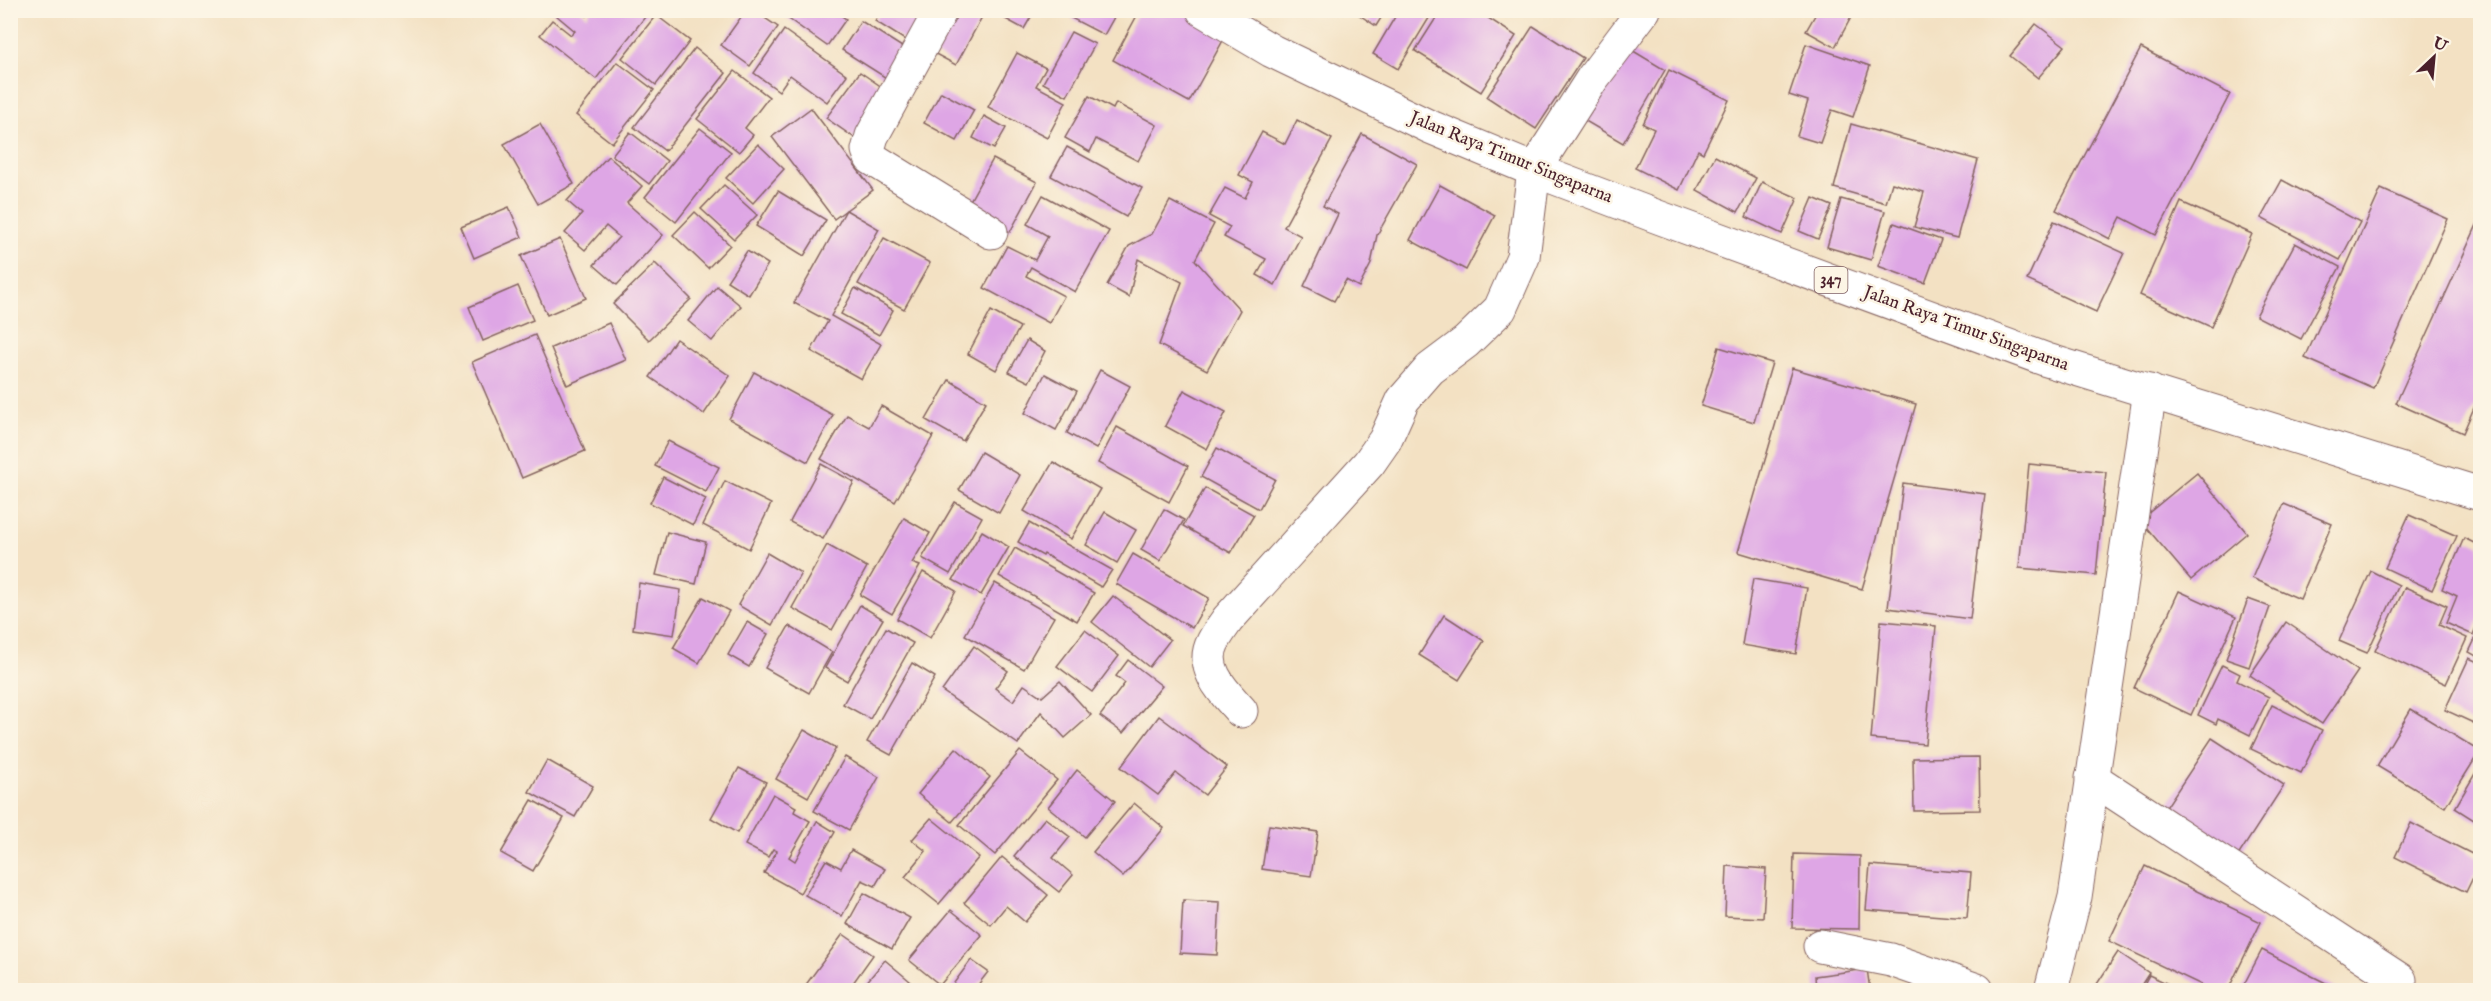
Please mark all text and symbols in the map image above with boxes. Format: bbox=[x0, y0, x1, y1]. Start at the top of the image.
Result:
north arrow bbox=[2404, 27, 2464, 87]
text: U bbox=[2428, 33, 2451, 57]
street label: Jalan Raya Timur Singaparna bbox=[1404, 106, 1616, 209]
road number: 347 bbox=[1814, 267, 1848, 293]
street label: Jalan Raya Timur Singaparna bbox=[1858, 280, 2072, 377]

